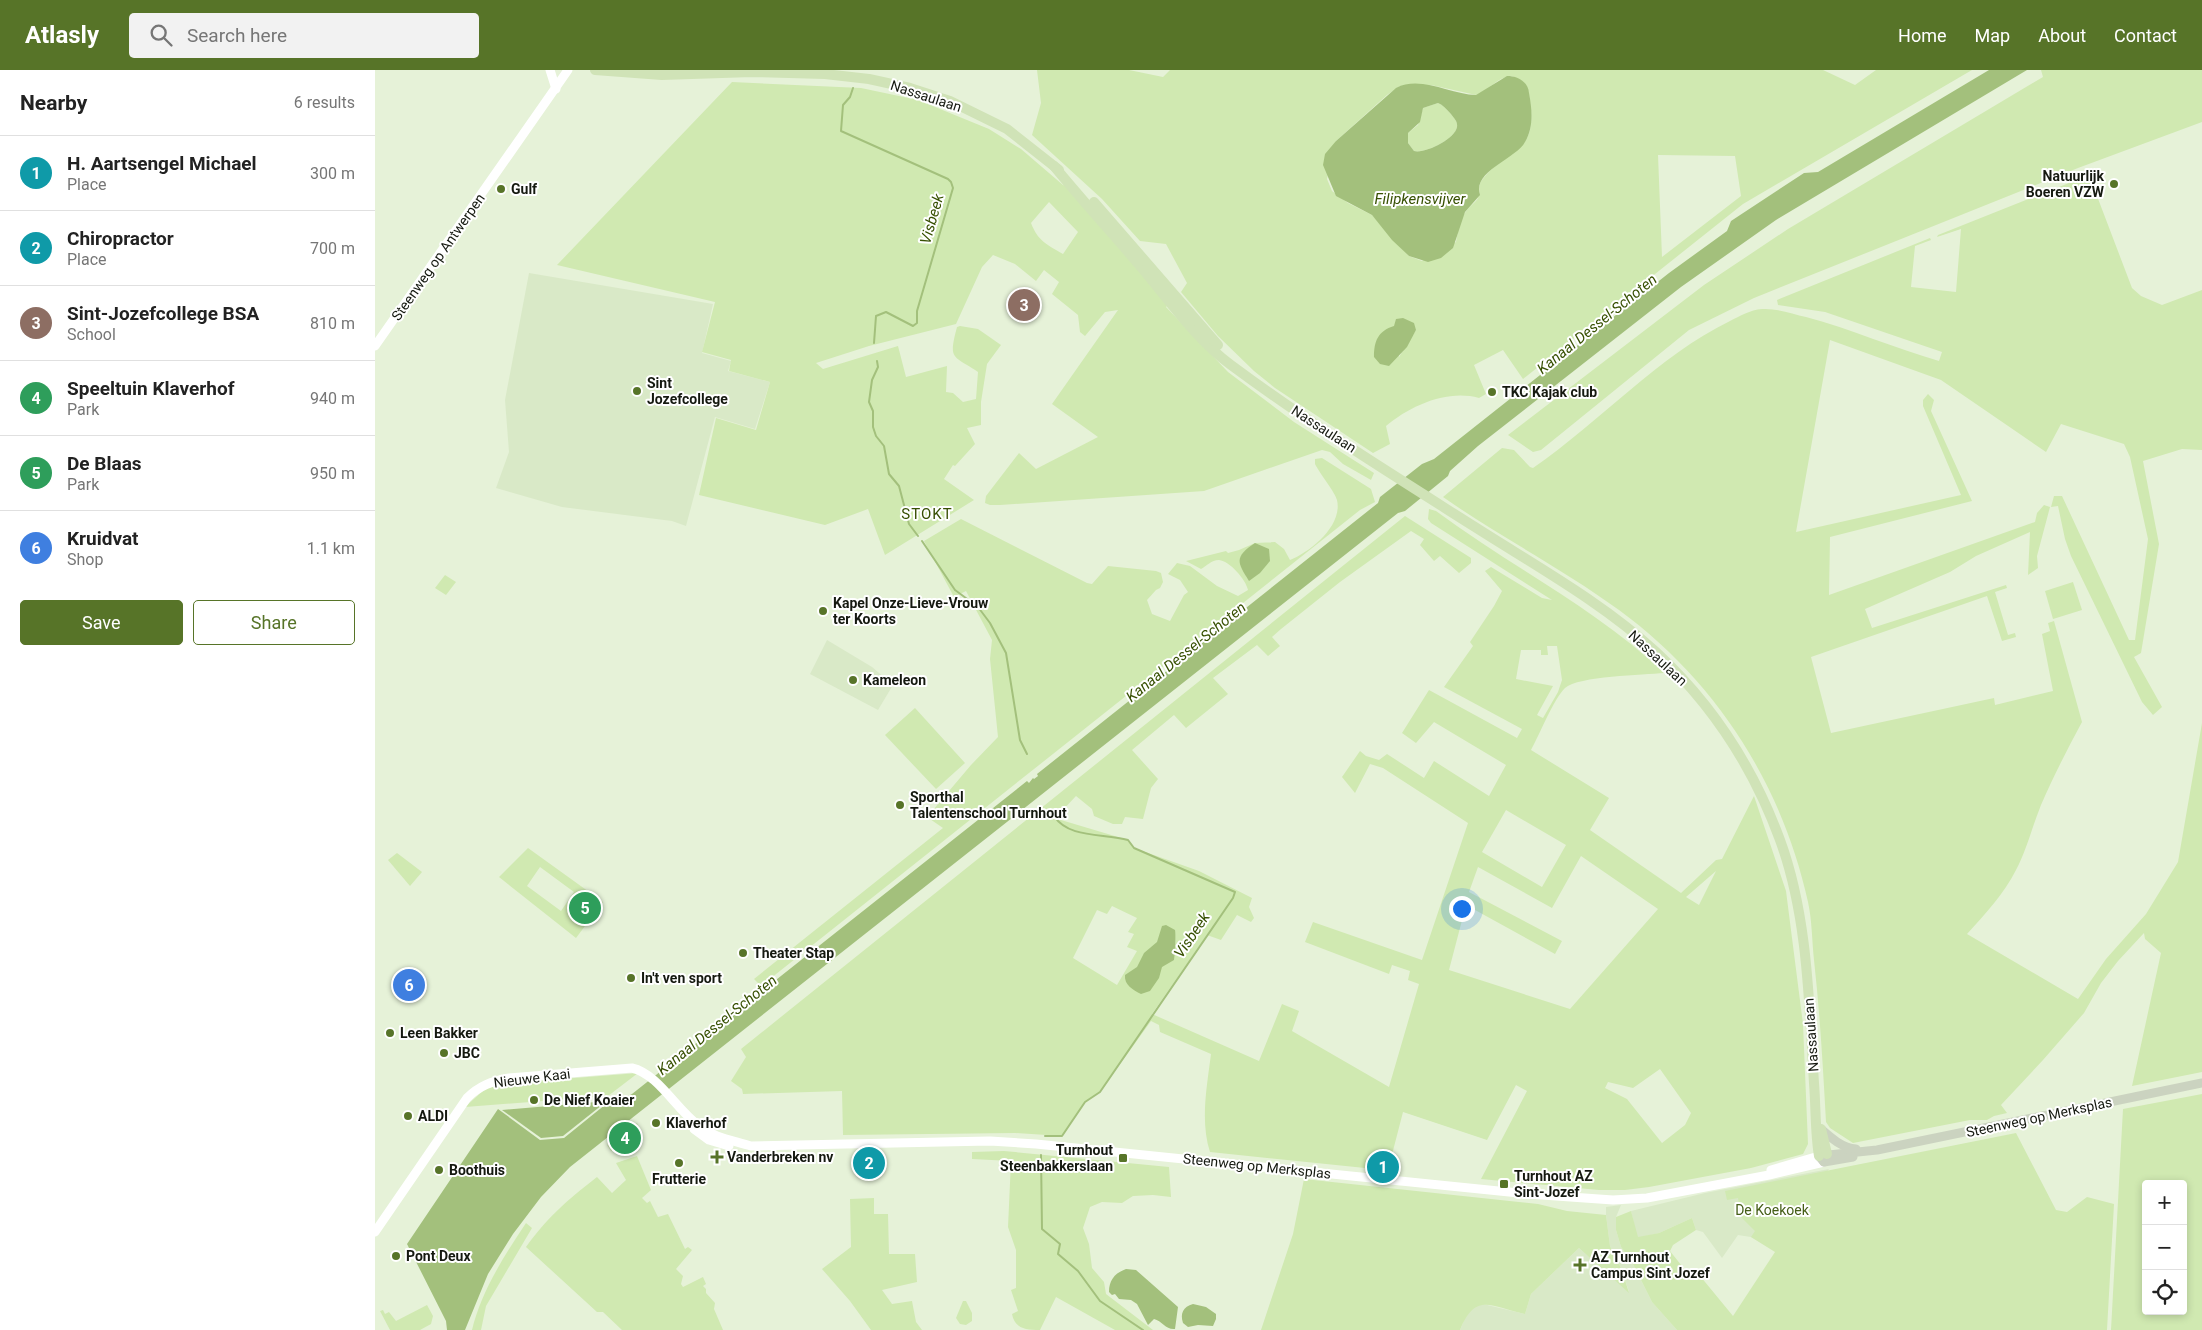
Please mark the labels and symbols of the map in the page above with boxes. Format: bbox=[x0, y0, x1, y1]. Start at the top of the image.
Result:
street label: Nassaulaan bbox=[888, 77, 964, 115]
place label: Natuurlijk Boeren VZW bbox=[2026, 168, 2105, 200]
marker: Natuurlijk Boeren VZW bbox=[2108, 178, 2120, 190]
place label: Gulf bbox=[511, 181, 538, 197]
marker: Gulf bbox=[495, 183, 507, 195]
street label: Steenweg op Antwerpen bbox=[388, 190, 488, 324]
water label: Filipkensvijver bbox=[1375, 190, 1467, 208]
water label: Visbeek bbox=[916, 191, 948, 246]
water label: Kanaal Dessel-Schoten bbox=[1534, 270, 1660, 378]
pin: 3 bbox=[1008, 286, 1040, 324]
place label: Sint Jozefcollege bbox=[647, 375, 728, 407]
place label: TKC Kajak club bbox=[1502, 384, 1597, 400]
marker: Sint Jozefcollege bbox=[631, 385, 643, 397]
marker: TKC Kajak club bbox=[1486, 386, 1498, 398]
street label: Nassaulaan bbox=[1289, 402, 1359, 456]
district label: STOKT bbox=[901, 505, 953, 523]
place label: Kapel Onze-Lieve-Vrouw ter Koorts bbox=[833, 595, 989, 627]
water label: Kanaal Dessel-Schoten bbox=[1123, 598, 1249, 706]
marker: Kapel Onze-Lieve-Vrouw ter Koorts bbox=[817, 605, 829, 617]
street label: Nassaulaan bbox=[1626, 627, 1690, 689]
place label: Kameleon bbox=[863, 672, 926, 688]
marker: Kameleon bbox=[847, 674, 859, 686]
place label: Sporthal Talentenschool Turnhout bbox=[910, 789, 1067, 821]
marker: Sporthal Talentenschool Turnhout bbox=[894, 799, 906, 811]
pin: 5 bbox=[569, 889, 601, 927]
your location bbox=[1449, 896, 1475, 922]
water label: Visbeek bbox=[1170, 908, 1214, 961]
place label: Theater Stap bbox=[753, 945, 834, 961]
marker: Theater Stap bbox=[737, 947, 749, 959]
pin: 6 bbox=[393, 966, 425, 1004]
place label: In't ven sport bbox=[641, 970, 722, 986]
water label: Kanaal Dessel-Schoten bbox=[654, 971, 780, 1079]
marker: In't ven sport bbox=[625, 972, 637, 984]
street label: Nassaulaan bbox=[1800, 998, 1822, 1072]
place label: Leen Bakker bbox=[400, 1025, 478, 1041]
marker: Leen Bakker bbox=[384, 1027, 396, 1039]
place label: JBC bbox=[454, 1045, 480, 1061]
marker: JBC bbox=[438, 1047, 450, 1059]
street label: Nieuwe Kaai bbox=[493, 1065, 571, 1091]
place label: De Nief Koaier bbox=[544, 1092, 634, 1108]
marker: De Nief Koaier bbox=[528, 1094, 540, 1106]
street label: Steenweg op Merksplas bbox=[1965, 1094, 2113, 1140]
place label: ALDI bbox=[418, 1108, 448, 1124]
marker: ALDI bbox=[402, 1110, 414, 1122]
place label: Klaverhof bbox=[666, 1115, 727, 1131]
marker: Klaverhof bbox=[650, 1117, 662, 1129]
pin: 4 bbox=[609, 1119, 641, 1157]
place label: Turnhout Steenbakkerslaan bbox=[1000, 1142, 1113, 1174]
pin: 2 bbox=[853, 1144, 885, 1182]
pin: 1 bbox=[1367, 1148, 1399, 1186]
place label: Vanderbreken nv bbox=[727, 1149, 833, 1165]
street label: Steenweg op Merksplas bbox=[1182, 1150, 1332, 1182]
marker: Vanderbreken nv bbox=[711, 1151, 723, 1163]
marker: Turnhout Steenbakkerslaan bbox=[1117, 1152, 1129, 1164]
marker: Frutterie bbox=[673, 1157, 685, 1169]
place label: Boothuis bbox=[449, 1162, 505, 1178]
marker: Boothuis bbox=[433, 1164, 445, 1176]
place label: Turnhout AZ Sint-Jozef bbox=[1514, 1168, 1593, 1200]
place label: Frutterie bbox=[652, 1171, 706, 1187]
marker: Turnhout AZ Sint-Jozef bbox=[1498, 1178, 1510, 1190]
park label: De Koekoek bbox=[1735, 1202, 1810, 1218]
place label: Pont Deux bbox=[406, 1248, 471, 1264]
place label: AZ Turnhout Campus Sint Jozef bbox=[1591, 1249, 1711, 1281]
marker: Pont Deux bbox=[390, 1250, 402, 1262]
marker: AZ Turnhout Campus Sint Jozef bbox=[1573, 1258, 1587, 1272]

